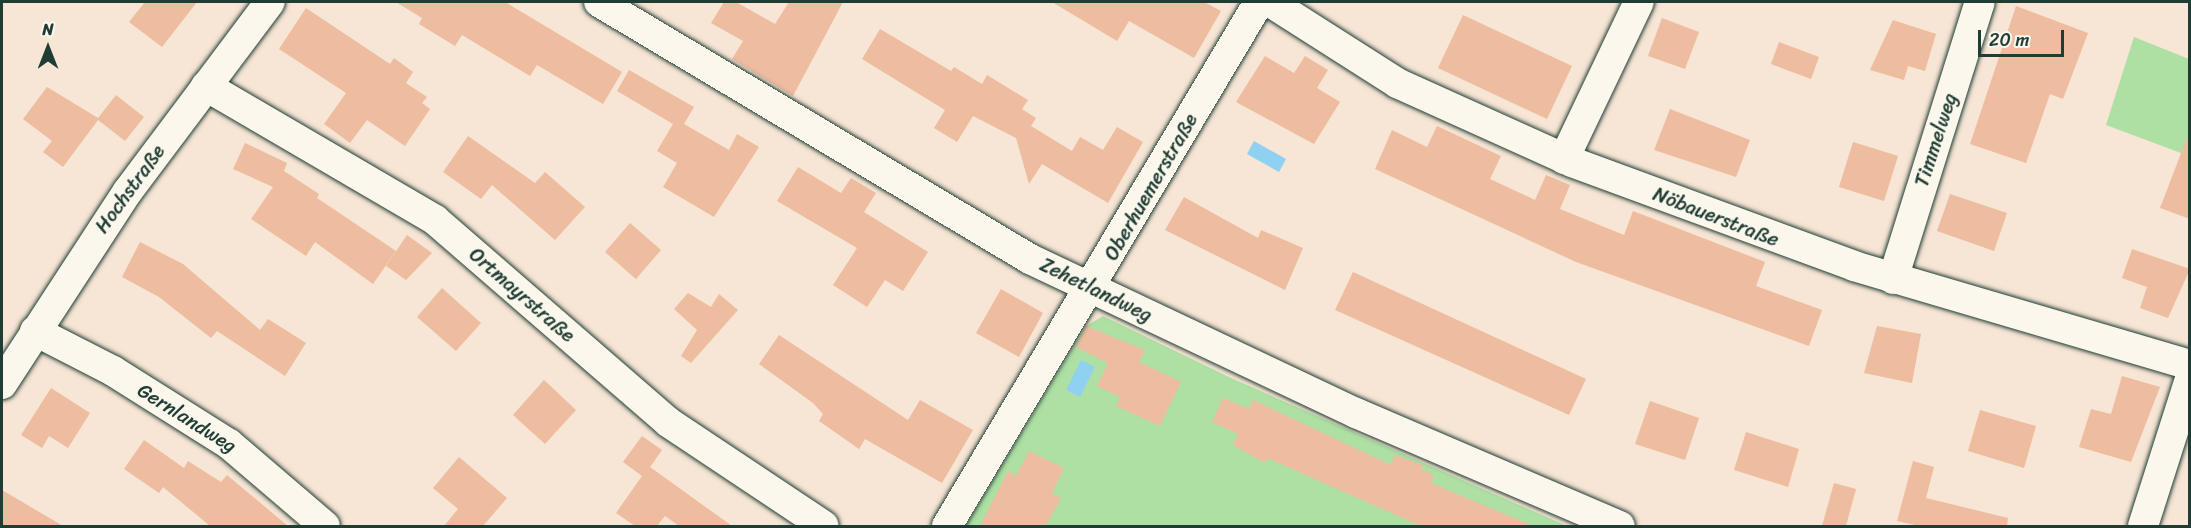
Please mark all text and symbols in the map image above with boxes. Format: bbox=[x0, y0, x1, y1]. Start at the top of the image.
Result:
text: N bbox=[42, 15, 54, 44]
north arrow bbox=[18, 18, 78, 78]
scale bar bbox=[1981, 18, 2066, 56]
text: 20 m bbox=[1989, 24, 2029, 56]
street label: Timmelweg bbox=[1910, 90, 1962, 190]
street label: Oberhuemerstraße bbox=[1099, 109, 1203, 265]
street label: Hochstraße bbox=[90, 140, 170, 238]
street label: Nöbauerstraße bbox=[1650, 182, 1782, 252]
street label: Ortmayrstraße bbox=[464, 242, 580, 348]
street label: Zehetlandweg bbox=[1036, 252, 1156, 328]
street label: Gernlandweg bbox=[133, 378, 241, 458]

